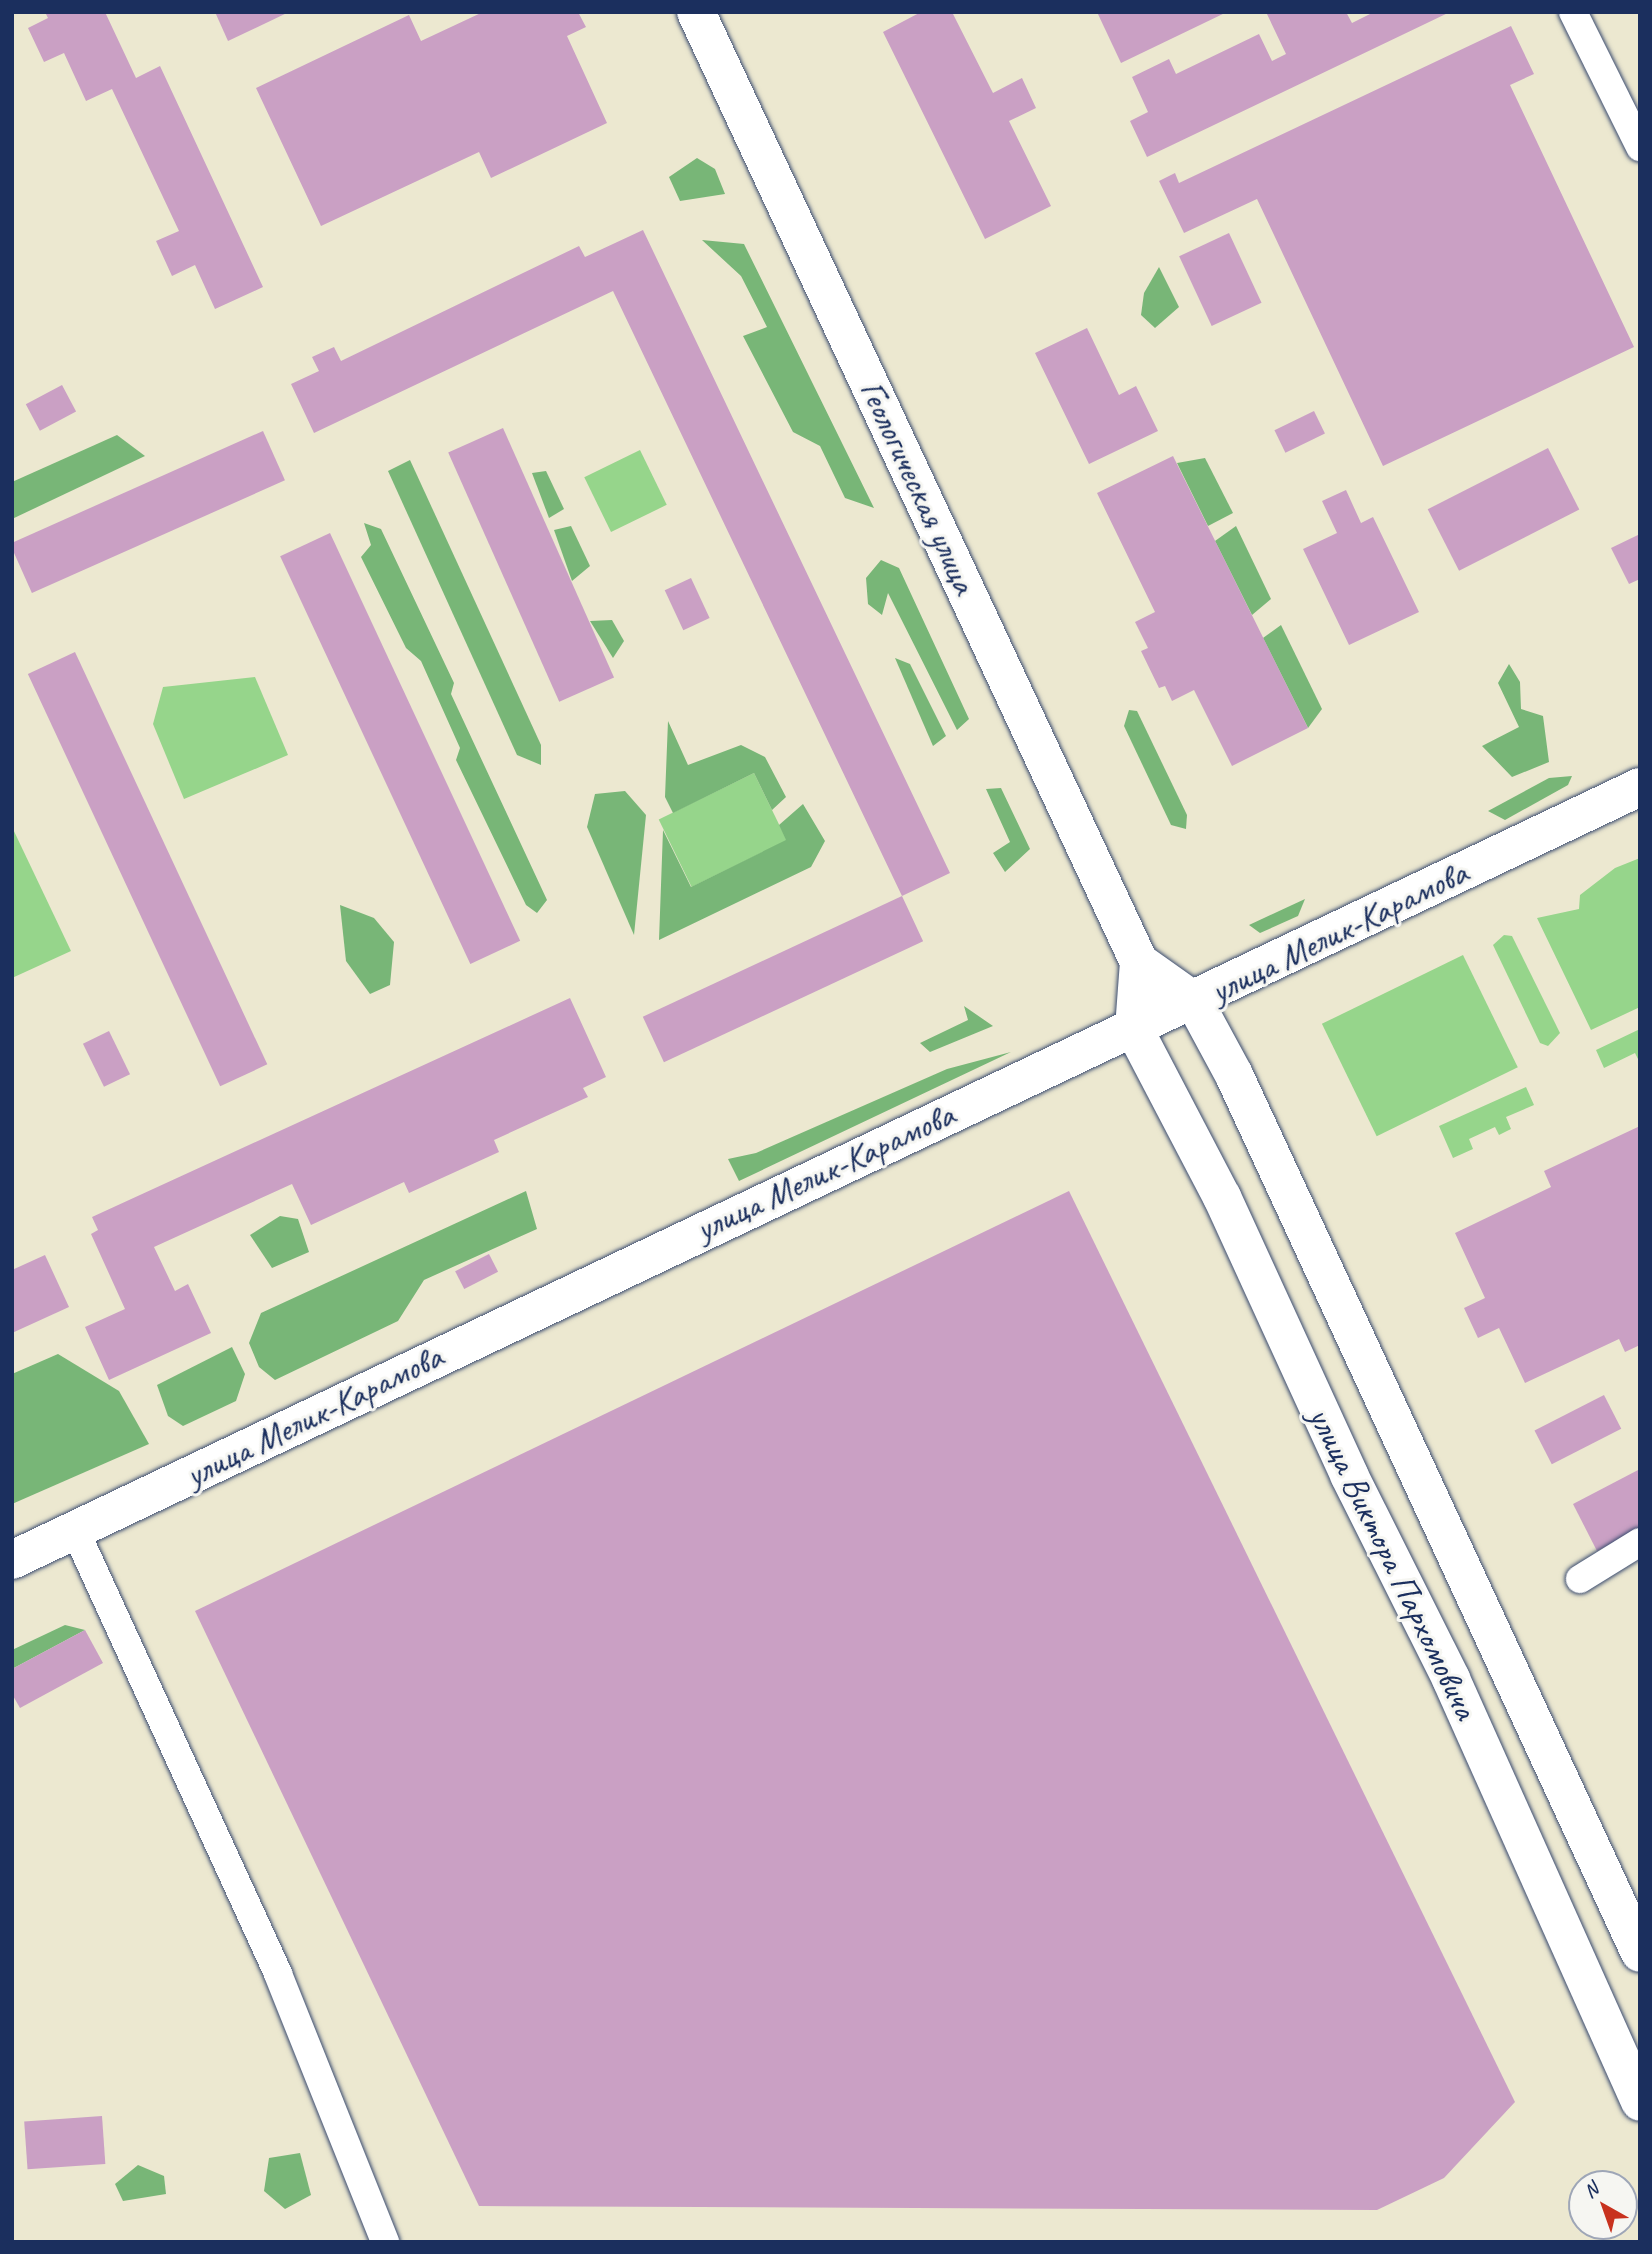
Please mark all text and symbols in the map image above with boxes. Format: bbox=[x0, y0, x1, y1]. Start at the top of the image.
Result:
street label: Геологическая улица bbox=[850, 373, 986, 601]
street label: улица Мелик-Карамова bbox=[1203, 851, 1475, 1013]
street label: улица Мелик-Карамова bbox=[689, 1094, 961, 1250]
street label: улица Мелик-Карамова bbox=[178, 1335, 450, 1497]
street label: улица Виктора Пархомовича bbox=[1299, 1400, 1487, 1726]
north arrow bbox=[1568, 2170, 1638, 2240]
text: N bbox=[1579, 2177, 1603, 2203]

